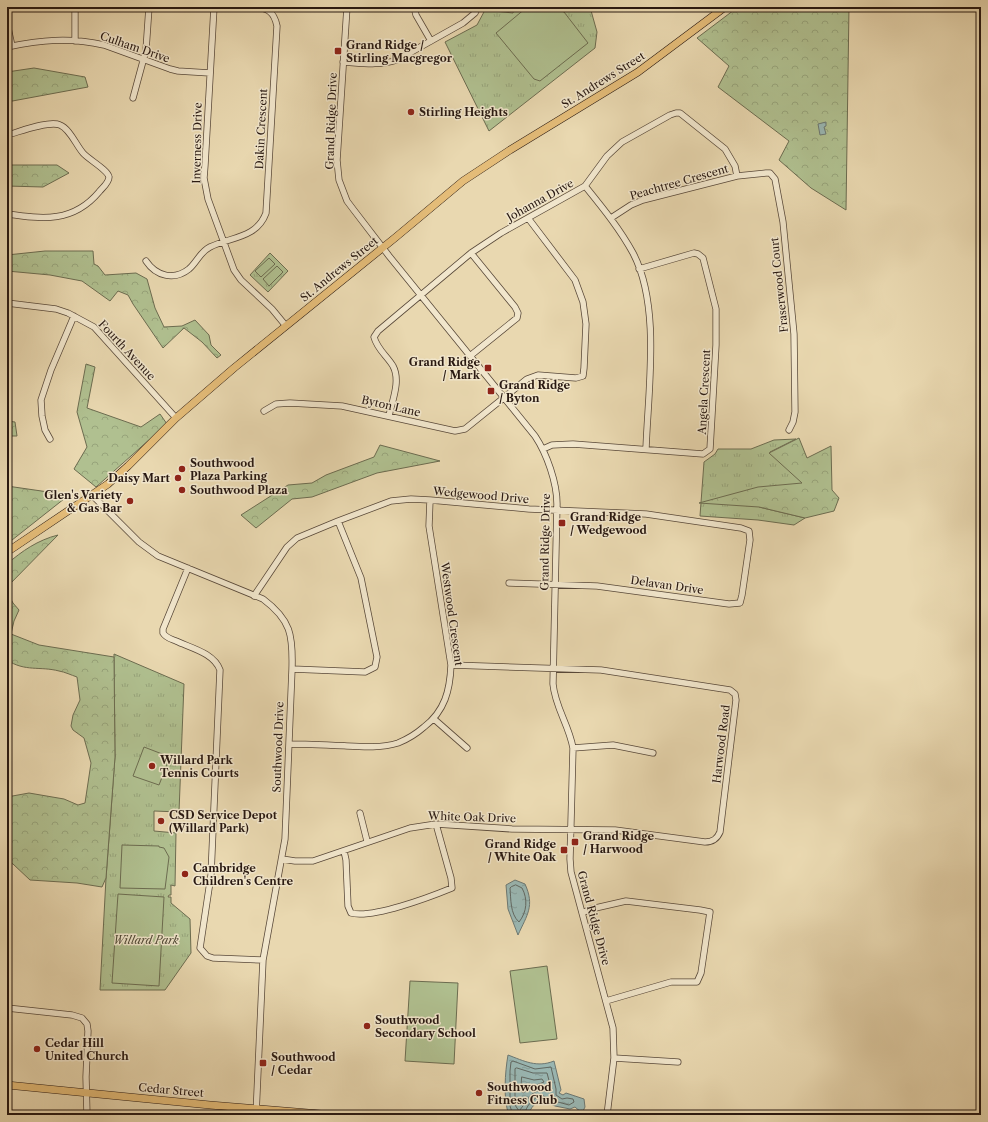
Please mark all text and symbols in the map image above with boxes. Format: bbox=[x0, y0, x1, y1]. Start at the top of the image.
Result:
street label: Culham Drive bbox=[98, 29, 172, 65]
place label: Grand Ridge / Stirling Macgregor bbox=[346, 38, 453, 65]
marker: Grand Ridge / Stirling Macgregor bbox=[333, 46, 343, 56]
street label: St. Andrews Street bbox=[559, 49, 647, 111]
street label: Grand Ridge Drive bbox=[322, 72, 340, 170]
street label: Dakin Crescent bbox=[252, 88, 270, 170]
street label: Inverness Drive bbox=[189, 102, 205, 184]
place label: Stirling Heights bbox=[419, 105, 508, 119]
marker: Stirling Heights bbox=[406, 107, 416, 117]
street label: Peachtree Crescent bbox=[628, 161, 730, 203]
street label: Johanna Drive bbox=[502, 176, 576, 225]
street label: St. Andrews Street bbox=[297, 233, 381, 305]
street label: Fraserwood Court bbox=[767, 237, 791, 333]
street label: Fourth Avenue bbox=[96, 317, 158, 383]
street label: Angela Crescent bbox=[695, 349, 713, 436]
place label: Grand Ridge / Mark bbox=[409, 355, 481, 382]
marker: Grand Ridge / Mark bbox=[483, 363, 493, 373]
place label: Grand Ridge / Byton bbox=[499, 378, 571, 405]
marker: Grand Ridge / Byton bbox=[486, 386, 496, 396]
street label: Byton Lane bbox=[360, 392, 422, 420]
place label: Southwood Plaza Parking bbox=[190, 456, 268, 483]
marker: Southwood Plaza Parking bbox=[177, 464, 187, 474]
place label: Daisy Mart bbox=[108, 471, 171, 485]
marker: Daisy Mart bbox=[173, 473, 183, 483]
place label: Southwood Plaza bbox=[190, 483, 288, 497]
street label: Wedgewood Drive bbox=[431, 484, 530, 506]
marker: Southwood Plaza bbox=[177, 485, 187, 495]
place label: Glen's Variety & Gas Bar bbox=[44, 488, 123, 515]
street label: Grand Ridge Drive bbox=[537, 493, 553, 591]
marker: Glen's Variety & Gas Bar bbox=[125, 496, 135, 506]
place label: Grand Ridge / Wedgewood bbox=[570, 510, 647, 537]
marker: Grand Ridge / Wedgewood bbox=[557, 518, 567, 528]
street label: Westwood Crescent bbox=[438, 560, 466, 667]
street label: Delavan Drive bbox=[630, 573, 704, 597]
street label: Southwood Drive bbox=[269, 701, 287, 793]
street label: Harwood Road bbox=[709, 704, 733, 784]
place label: Willard Park Tennis Courts bbox=[159, 753, 239, 780]
marker: Willard Park Tennis Courts bbox=[147, 761, 157, 771]
place label: CSD Service Depot (Willard Park) bbox=[169, 808, 278, 835]
street label: White Oak Drive bbox=[427, 808, 516, 826]
marker: CSD Service Depot (Willard Park) bbox=[156, 816, 166, 826]
place label: Grand Ridge / Harwood bbox=[583, 829, 655, 856]
place label: Grand Ridge / White Oak bbox=[485, 837, 557, 864]
marker: Grand Ridge / Harwood bbox=[570, 837, 580, 847]
marker: Grand Ridge / White Oak bbox=[559, 845, 569, 855]
place label: Cambridge Children's Centre bbox=[193, 861, 293, 888]
marker: Cambridge Children's Centre bbox=[180, 869, 190, 879]
street label: Grand Ridge Drive bbox=[575, 869, 613, 967]
park label: Willard Park bbox=[113, 933, 179, 947]
place label: Southwood Secondary School bbox=[375, 1013, 476, 1040]
marker: Southwood Secondary School bbox=[362, 1021, 372, 1031]
place label: Cedar Hill United Church bbox=[45, 1036, 129, 1063]
marker: Cedar Hill United Church bbox=[32, 1044, 42, 1054]
place label: Southwood / Cedar bbox=[271, 1050, 336, 1077]
marker: Southwood / Cedar bbox=[258, 1058, 268, 1068]
street label: Cedar Street bbox=[138, 1080, 204, 1100]
place label: Southwood Fitness Club bbox=[487, 1080, 557, 1107]
marker: Southwood Fitness Club bbox=[474, 1088, 484, 1098]

